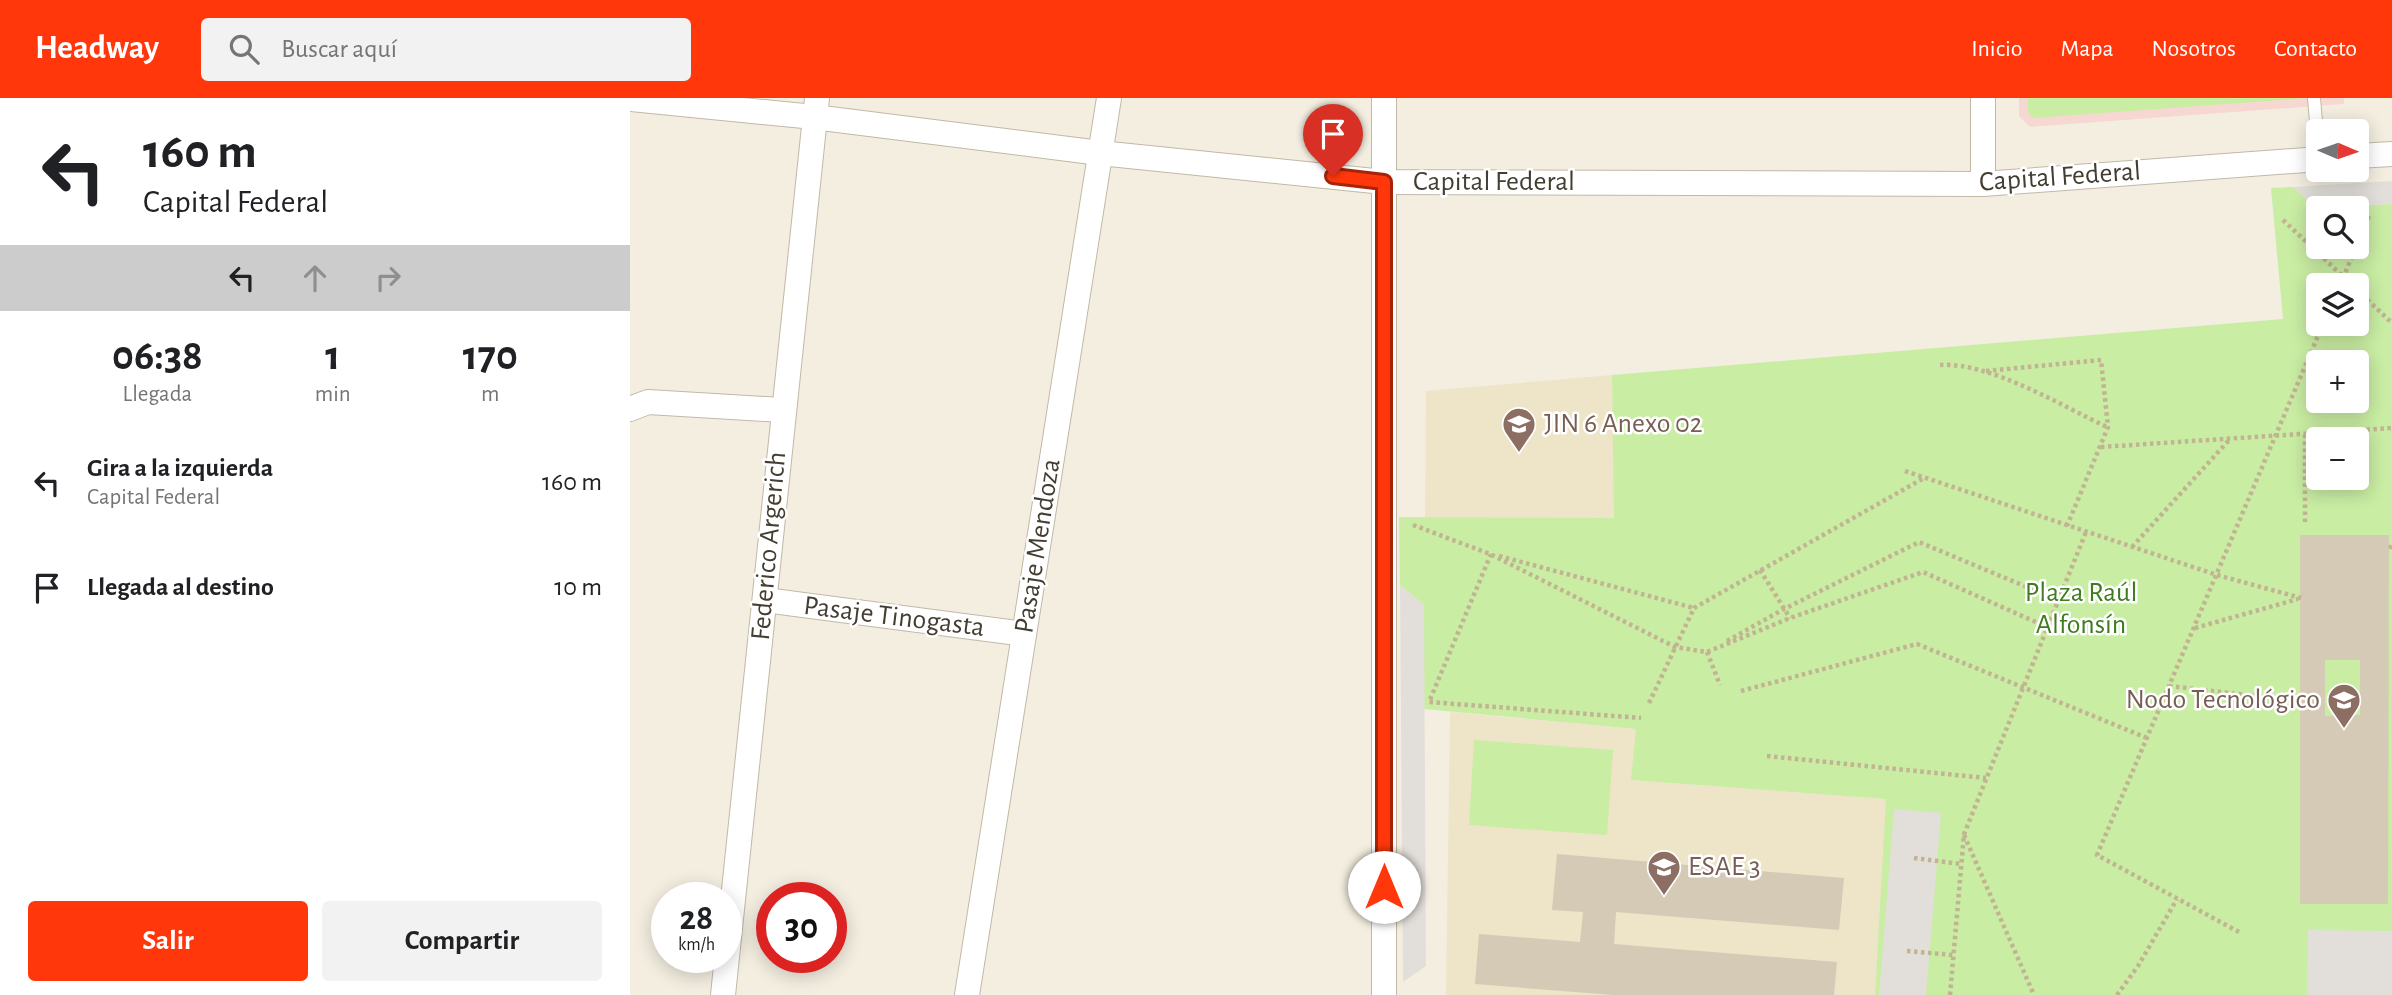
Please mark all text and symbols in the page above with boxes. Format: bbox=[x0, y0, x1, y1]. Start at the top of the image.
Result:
search box bbox=[201, 18, 691, 81]
icon: search bbox=[225, 30, 263, 68]
text: Headway bbox=[35, 32, 159, 65]
text: Buscar aquí bbox=[281, 36, 397, 62]
text: Inicio bbox=[1971, 37, 2022, 61]
text: Mapa bbox=[2060, 37, 2114, 61]
text: Nosotros bbox=[2152, 37, 2236, 61]
text: Contacto bbox=[2274, 37, 2357, 61]
pin bbox=[1303, 104, 1363, 176]
icon: arrive bbox=[1314, 115, 1352, 153]
north arrow bbox=[2306, 119, 2370, 182]
map controls bbox=[2306, 119, 2369, 490]
icon: left bbox=[28, 126, 119, 217]
text: 160 m bbox=[143, 128, 257, 177]
street label: Capital Federal bbox=[1978, 157, 2142, 197]
street label: Capital Federal bbox=[1413, 168, 1575, 196]
text: Capital Federal bbox=[143, 186, 328, 218]
button: search bbox=[2306, 196, 2369, 259]
icon: left bbox=[223, 259, 261, 297]
icon: ahead bbox=[296, 259, 334, 297]
icon: right bbox=[369, 259, 407, 297]
button: layers bbox=[2306, 273, 2369, 336]
text: 06:38 bbox=[112, 335, 203, 377]
text: 1 bbox=[325, 335, 340, 377]
text: 170 bbox=[463, 335, 518, 377]
button: + bbox=[2306, 350, 2369, 413]
text: Llegada bbox=[123, 383, 192, 406]
text: min bbox=[315, 383, 351, 406]
text: m bbox=[481, 383, 500, 406]
school or university icon: JIN 6 Anexo 02 bbox=[1500, 405, 1538, 454]
place label: JIN 6 Anexo 02 bbox=[1544, 410, 1703, 438]
button: − bbox=[2306, 427, 2369, 490]
street label: Federico Argerich bbox=[747, 451, 791, 641]
text: Gira a la izquierda bbox=[87, 455, 273, 481]
street label: Pasaje Mendoza bbox=[1010, 457, 1066, 635]
icon: left bbox=[28, 464, 66, 502]
text: 160 m bbox=[542, 469, 602, 495]
text: Capital Federal bbox=[87, 486, 220, 509]
icon: arrive bbox=[28, 569, 66, 607]
text: Llegada al destino bbox=[87, 574, 274, 600]
text: 10 m bbox=[554, 574, 602, 600]
park label: Plaza Raúl Alfonsín bbox=[2025, 579, 2137, 639]
street label: Pasaje Tinogasta bbox=[802, 592, 986, 642]
school or university icon: Nodo Tecnológico bbox=[2325, 681, 2363, 730]
place label: Nodo Tecnológico bbox=[2126, 686, 2320, 714]
school or university icon: ESAE 3 bbox=[1645, 848, 1683, 897]
position arrow bbox=[1347, 850, 1421, 924]
place label: ESAE 3 bbox=[1688, 853, 1761, 881]
speed limit sign: 30 bbox=[756, 882, 847, 973]
button: Salir bbox=[28, 901, 308, 981]
button: Compartir bbox=[322, 901, 602, 981]
text: 28 bbox=[680, 901, 713, 936]
text: km/h bbox=[678, 936, 715, 954]

